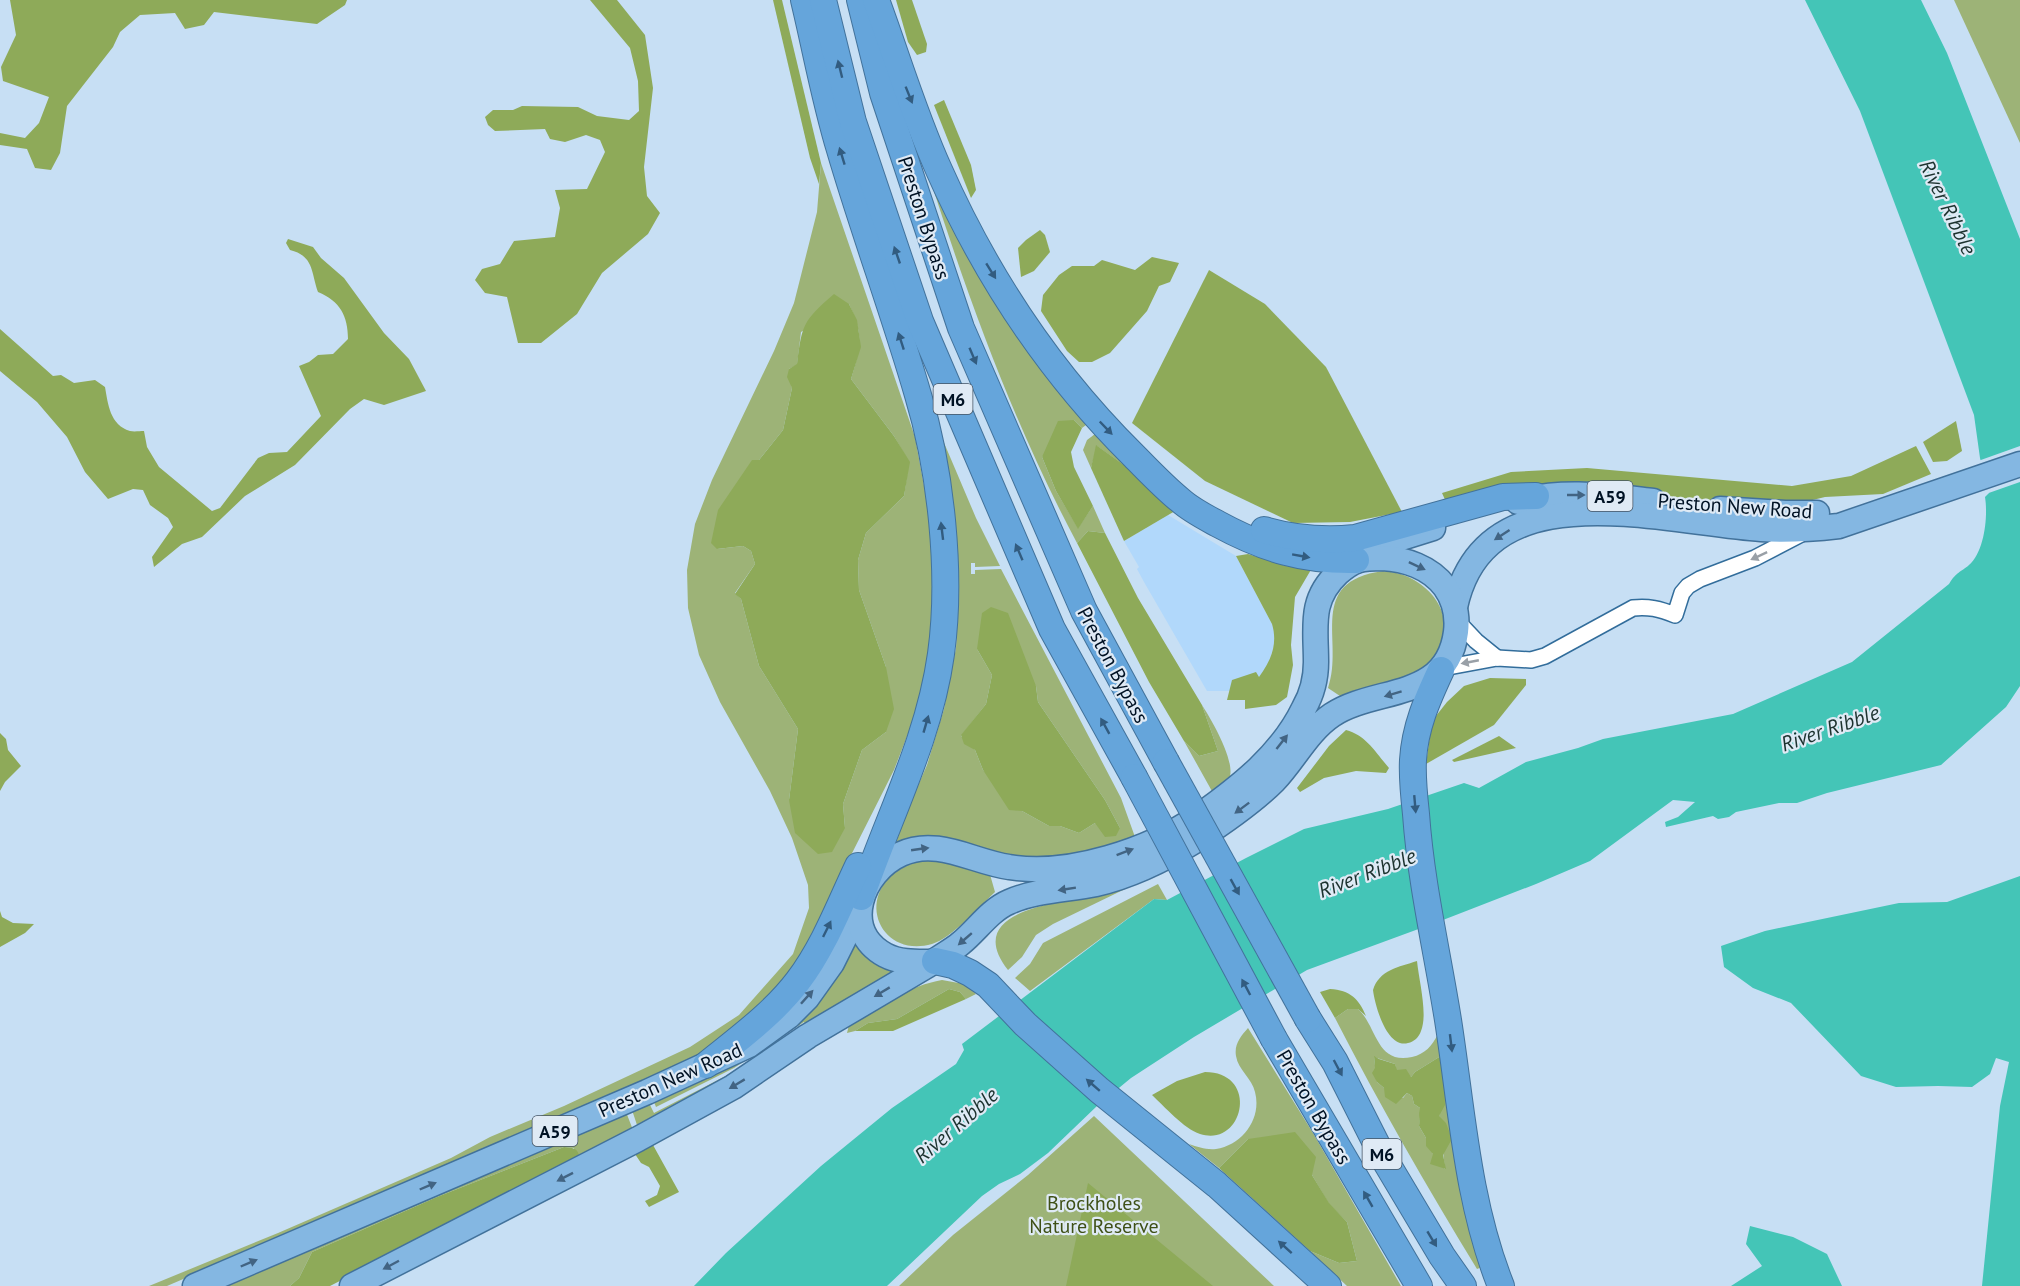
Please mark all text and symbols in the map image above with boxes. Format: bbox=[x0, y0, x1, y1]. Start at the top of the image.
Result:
one-way arrow bbox=[834, 59, 844, 78]
one-way arrow bbox=[905, 86, 914, 104]
one-way arrow bbox=[837, 147, 846, 165]
street label: Preston Bypass bbox=[892, 153, 956, 283]
water label: River Ribble bbox=[1913, 155, 1983, 259]
one-way arrow bbox=[892, 246, 902, 264]
one-way arrow bbox=[986, 263, 997, 279]
one-way arrow bbox=[895, 332, 905, 350]
one-way arrow bbox=[968, 347, 977, 364]
road number: M6 bbox=[934, 384, 972, 414]
one-way arrow bbox=[1099, 421, 1113, 436]
road number: A59 bbox=[1588, 481, 1632, 511]
street label: Preston New Road bbox=[1657, 488, 1813, 524]
one-way arrow bbox=[1567, 490, 1586, 500]
one-way arrow bbox=[938, 522, 947, 541]
one-way arrow bbox=[1495, 529, 1511, 541]
one-way arrow bbox=[1014, 542, 1024, 560]
one-way arrow bbox=[1751, 551, 1768, 560]
one-way arrow bbox=[1291, 552, 1310, 561]
one-way arrow bbox=[1408, 562, 1425, 571]
street label: Preston Bypass bbox=[1071, 602, 1155, 728]
one-way arrow bbox=[1460, 658, 1479, 667]
one-way arrow bbox=[1384, 690, 1402, 699]
water label: River Ribble bbox=[1777, 698, 1883, 757]
one-way arrow bbox=[922, 715, 931, 733]
one-way arrow bbox=[1100, 717, 1110, 734]
one-way arrow bbox=[1276, 734, 1288, 749]
one-way arrow bbox=[1410, 794, 1420, 813]
one-way arrow bbox=[1234, 802, 1250, 814]
water label: River Ribble bbox=[1314, 842, 1420, 904]
one-way arrow bbox=[910, 845, 929, 854]
one-way arrow bbox=[1116, 847, 1134, 857]
one-way arrow bbox=[1230, 879, 1240, 896]
one-way arrow bbox=[1058, 885, 1077, 894]
one-way arrow bbox=[823, 921, 832, 938]
one-way arrow bbox=[958, 932, 973, 945]
one-way arrow bbox=[1241, 978, 1251, 995]
one-way arrow bbox=[873, 987, 890, 997]
one-way arrow bbox=[800, 990, 813, 1005]
one-way arrow bbox=[1446, 1034, 1456, 1053]
street label: Preston New Road bbox=[594, 1037, 746, 1123]
street label: Preston Bypass bbox=[1271, 1045, 1357, 1169]
one-way arrow bbox=[1333, 1060, 1343, 1077]
one-way arrow bbox=[728, 1079, 745, 1089]
one-way arrow bbox=[1086, 1079, 1101, 1092]
water label: River Ribble bbox=[908, 1081, 1004, 1169]
road number: A59 bbox=[532, 1116, 578, 1146]
road number: M6 bbox=[1362, 1139, 1402, 1169]
one-way arrow bbox=[557, 1172, 574, 1182]
one-way arrow bbox=[420, 1181, 438, 1191]
park label: Brockholes Nature Reserve bbox=[1029, 1190, 1159, 1239]
one-way arrow bbox=[1364, 1191, 1374, 1208]
one-way arrow bbox=[1427, 1231, 1437, 1248]
one-way arrow bbox=[1278, 1241, 1293, 1254]
one-way arrow bbox=[241, 1258, 259, 1268]
one-way arrow bbox=[383, 1260, 400, 1270]

